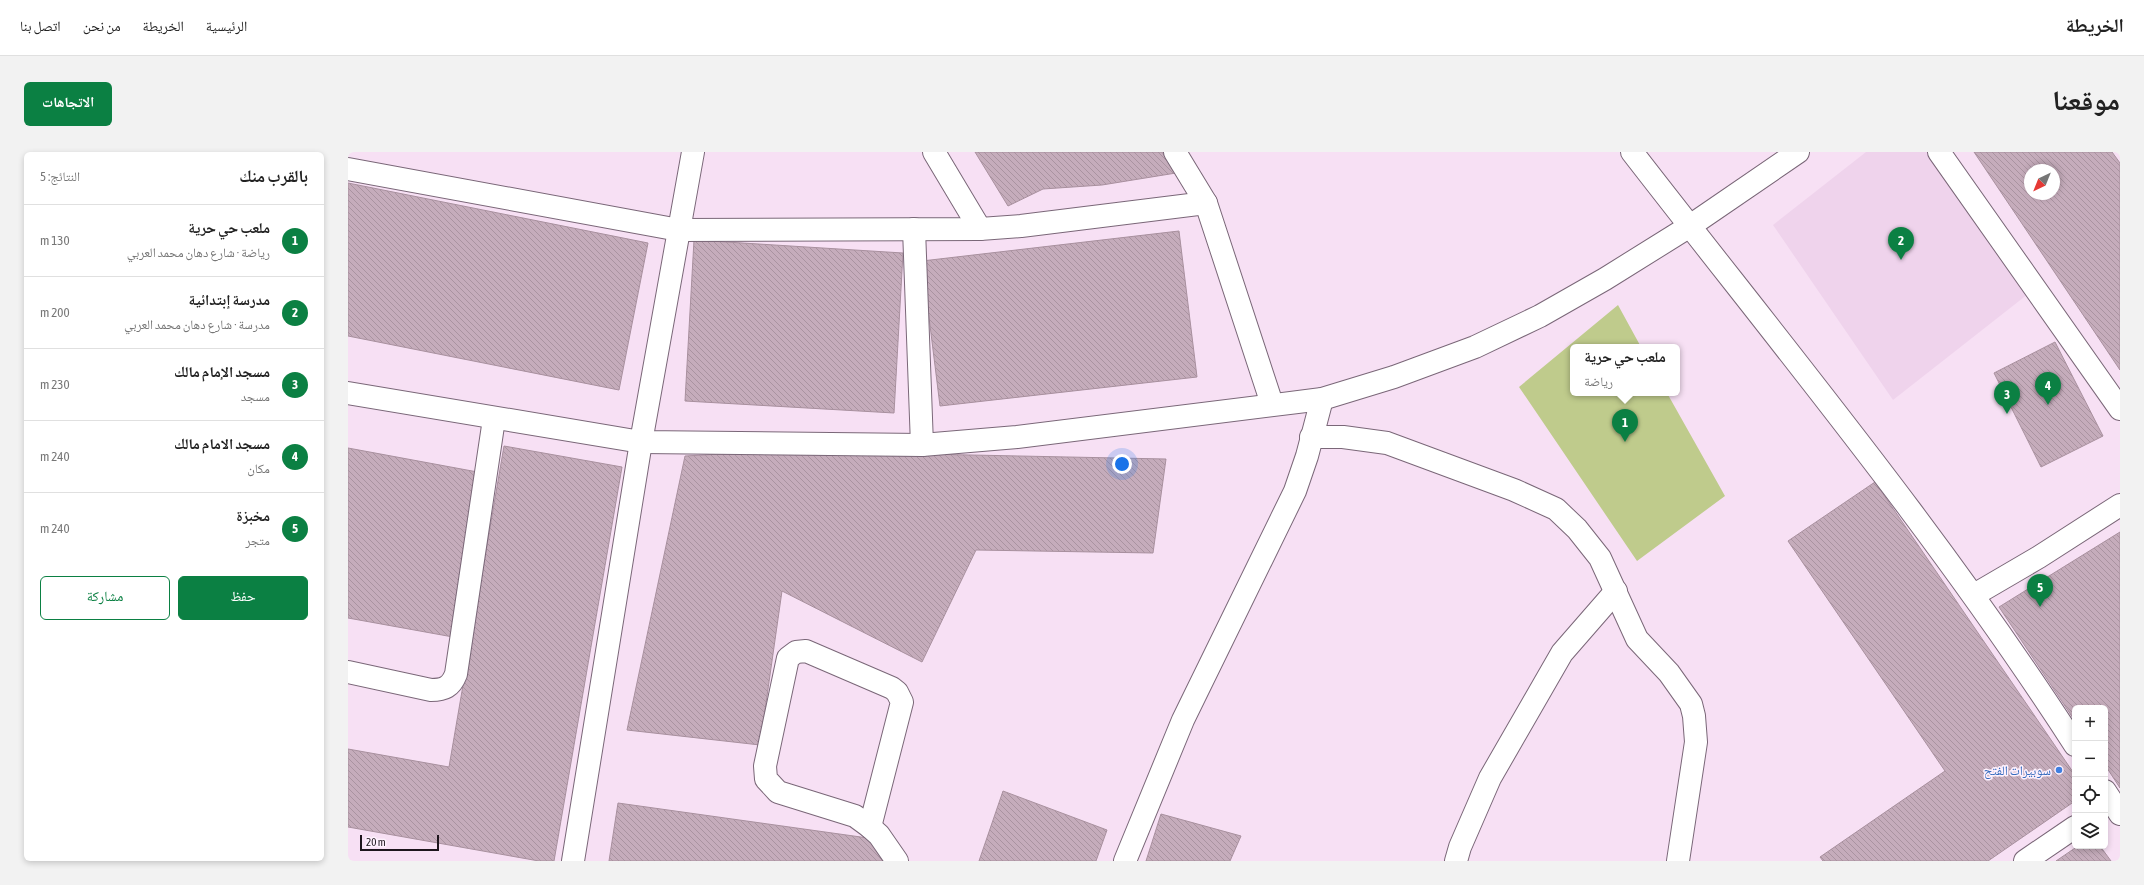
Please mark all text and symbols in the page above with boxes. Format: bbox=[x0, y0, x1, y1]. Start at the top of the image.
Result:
text: الخريطة bbox=[2066, 14, 2124, 36]
text: اتصل بنا bbox=[20, 18, 61, 34]
text: من نحن bbox=[83, 18, 121, 34]
text: الخريطة bbox=[143, 18, 184, 34]
text: الرئيسية bbox=[206, 18, 247, 34]
button: الاتجاهات bbox=[24, 82, 112, 126]
text: موقعنا bbox=[2052, 84, 2120, 116]
north arrow bbox=[2024, 164, 2060, 200]
text: بالقرب منك bbox=[239, 166, 308, 186]
text: النتائج: 5 bbox=[40, 169, 80, 184]
text: ملعب حي حرية bbox=[188, 219, 270, 236]
pin: 2 bbox=[1888, 227, 1914, 260]
text: 130 m bbox=[40, 233, 70, 248]
text: 1 bbox=[292, 233, 298, 248]
text: رياضة · شارع دهان محمد العربي bbox=[127, 245, 270, 260]
text: مدرسة إبتدائية bbox=[189, 291, 270, 308]
text: 200 m bbox=[40, 305, 70, 320]
text: 2 bbox=[292, 305, 298, 320]
text: مدرسة · شارع دهان محمد العربي bbox=[124, 317, 270, 332]
popup bbox=[1570, 344, 1680, 396]
text: ملعب حي حرية bbox=[1584, 348, 1666, 365]
text: مسجد الإمام مالك bbox=[174, 363, 270, 380]
pin: 4 bbox=[2035, 372, 2061, 405]
text: رياضة bbox=[1584, 374, 1613, 389]
text: 230 m bbox=[40, 377, 70, 392]
text: 3 bbox=[292, 377, 298, 392]
pin: 3 bbox=[1994, 381, 2020, 414]
text: مسجد bbox=[241, 389, 270, 404]
pin: 1 bbox=[1612, 409, 1638, 442]
text: مسجد الامام مالك bbox=[174, 435, 270, 452]
text: 240 m bbox=[40, 449, 70, 464]
text: 4 bbox=[292, 449, 298, 464]
your location bbox=[1112, 454, 1132, 474]
text: مكان bbox=[247, 461, 270, 476]
text: مخبزة bbox=[236, 507, 270, 524]
text: 240 m bbox=[40, 521, 70, 536]
text: 5 bbox=[292, 521, 298, 536]
text: متجر bbox=[245, 533, 270, 548]
pin: 5 bbox=[2027, 574, 2053, 607]
button: مشاركة bbox=[40, 576, 170, 620]
button: حفظ bbox=[178, 576, 308, 620]
map controls bbox=[2072, 705, 2108, 849]
button: + bbox=[2072, 705, 2108, 741]
button: − bbox=[2072, 741, 2108, 777]
place label: سوبيرات الفتح bbox=[1984, 763, 2051, 780]
marker: سوبيرات الفتح bbox=[2054, 765, 2064, 775]
button: locate bbox=[2072, 777, 2108, 813]
button: layers bbox=[2072, 813, 2108, 849]
scale bar bbox=[360, 833, 439, 852]
text: 20 m bbox=[366, 836, 386, 848]

